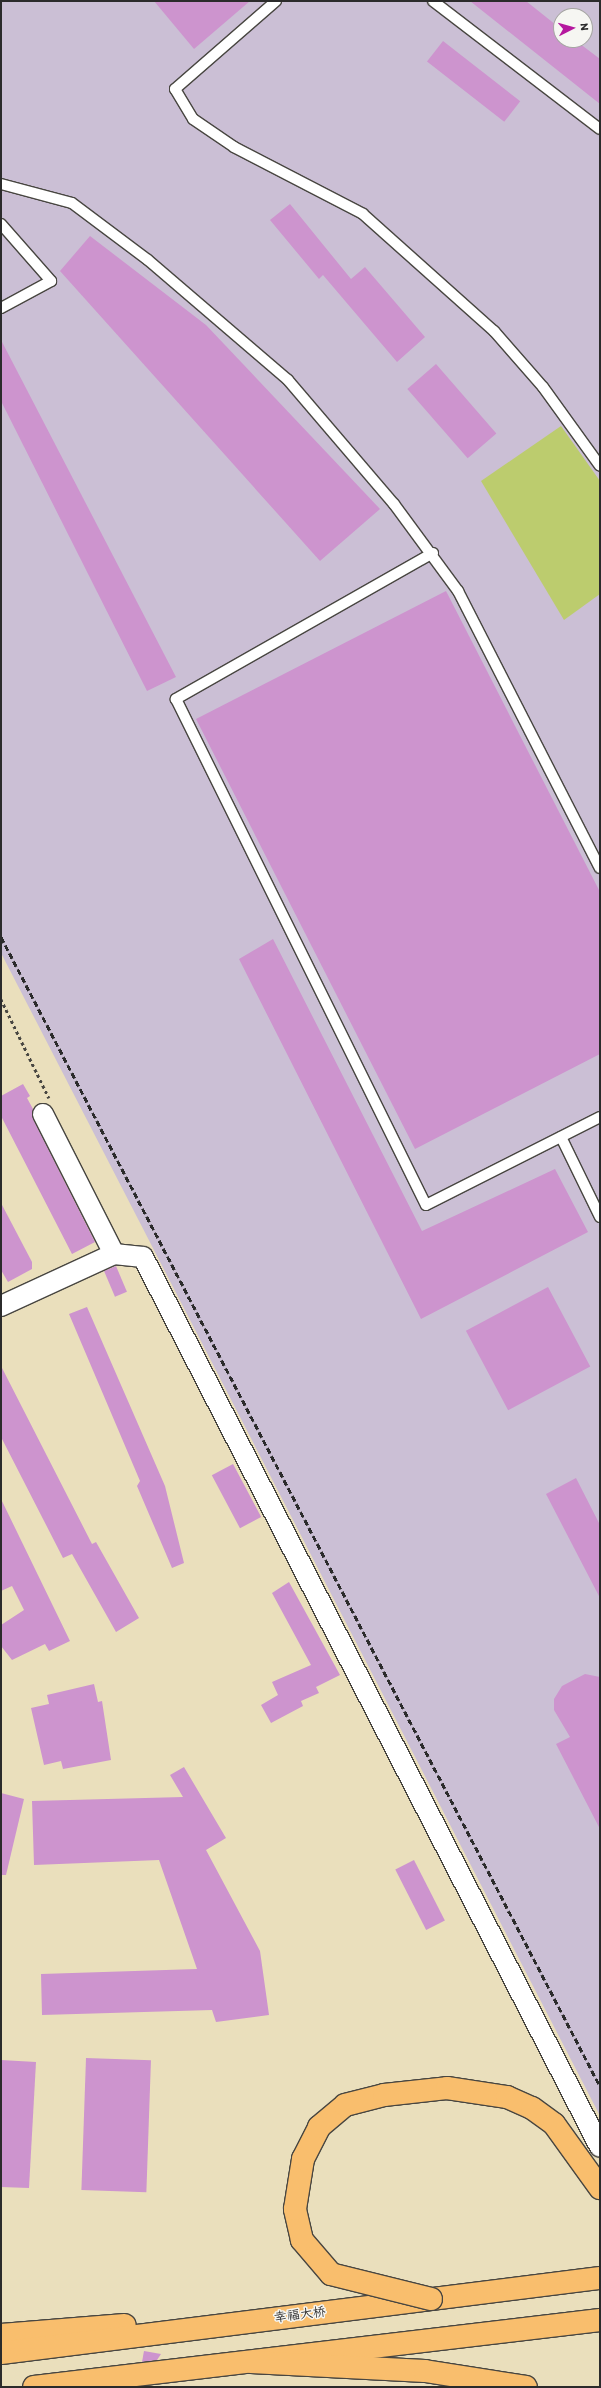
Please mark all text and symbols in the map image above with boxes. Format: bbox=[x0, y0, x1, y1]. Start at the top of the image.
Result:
north arrow bbox=[553, 8, 593, 48]
text: N bbox=[578, 22, 591, 31]
street label: 幸福大桥 bbox=[273, 2304, 327, 2326]

